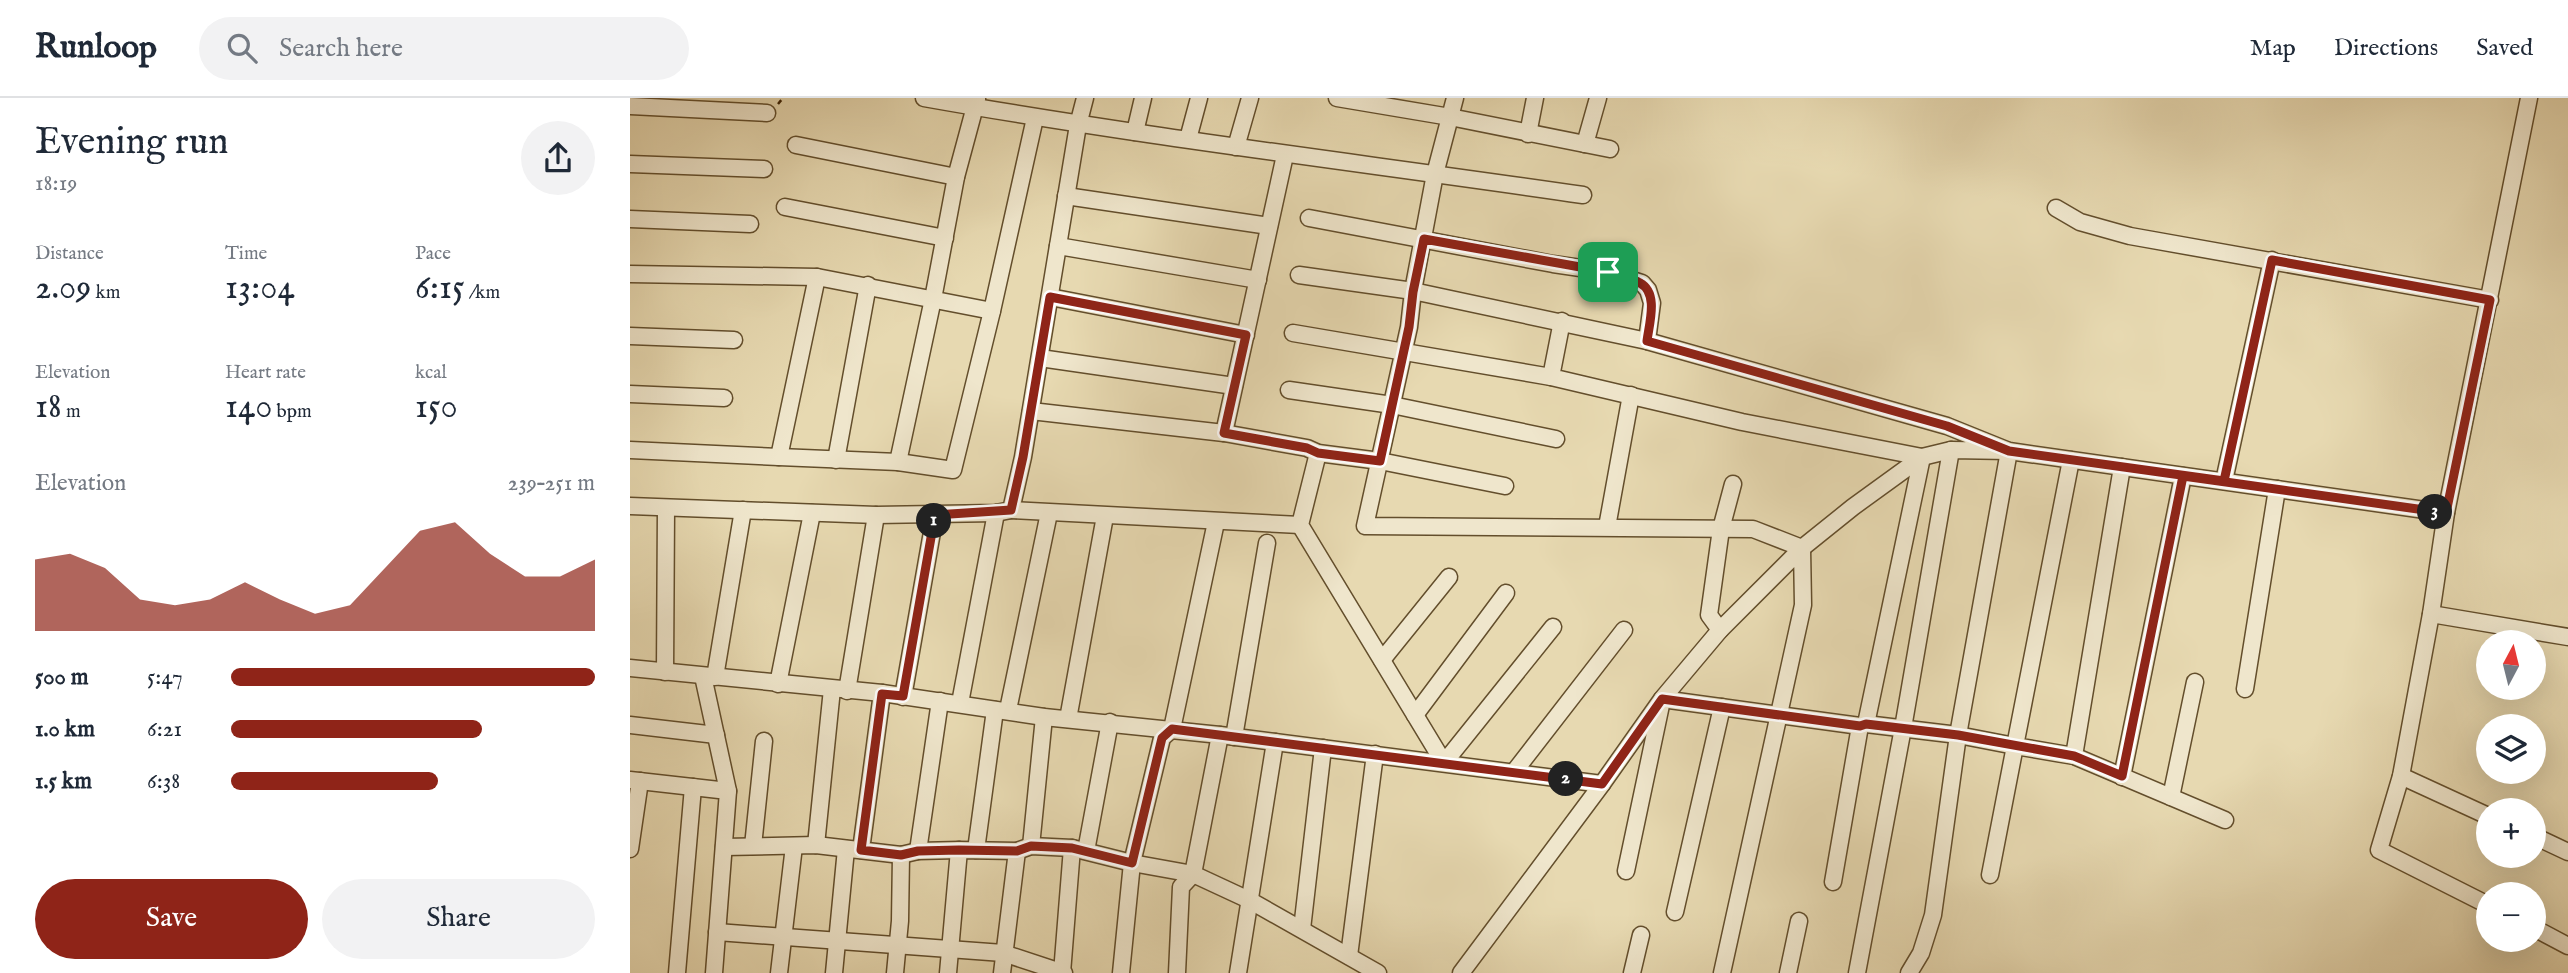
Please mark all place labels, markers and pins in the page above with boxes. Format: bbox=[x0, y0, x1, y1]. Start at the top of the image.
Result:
pin bbox=[1578, 242, 1638, 302]
pin: 3 bbox=[2417, 494, 2452, 530]
pin: 1 bbox=[916, 504, 952, 538]
pin: 2 bbox=[1548, 762, 1584, 796]

